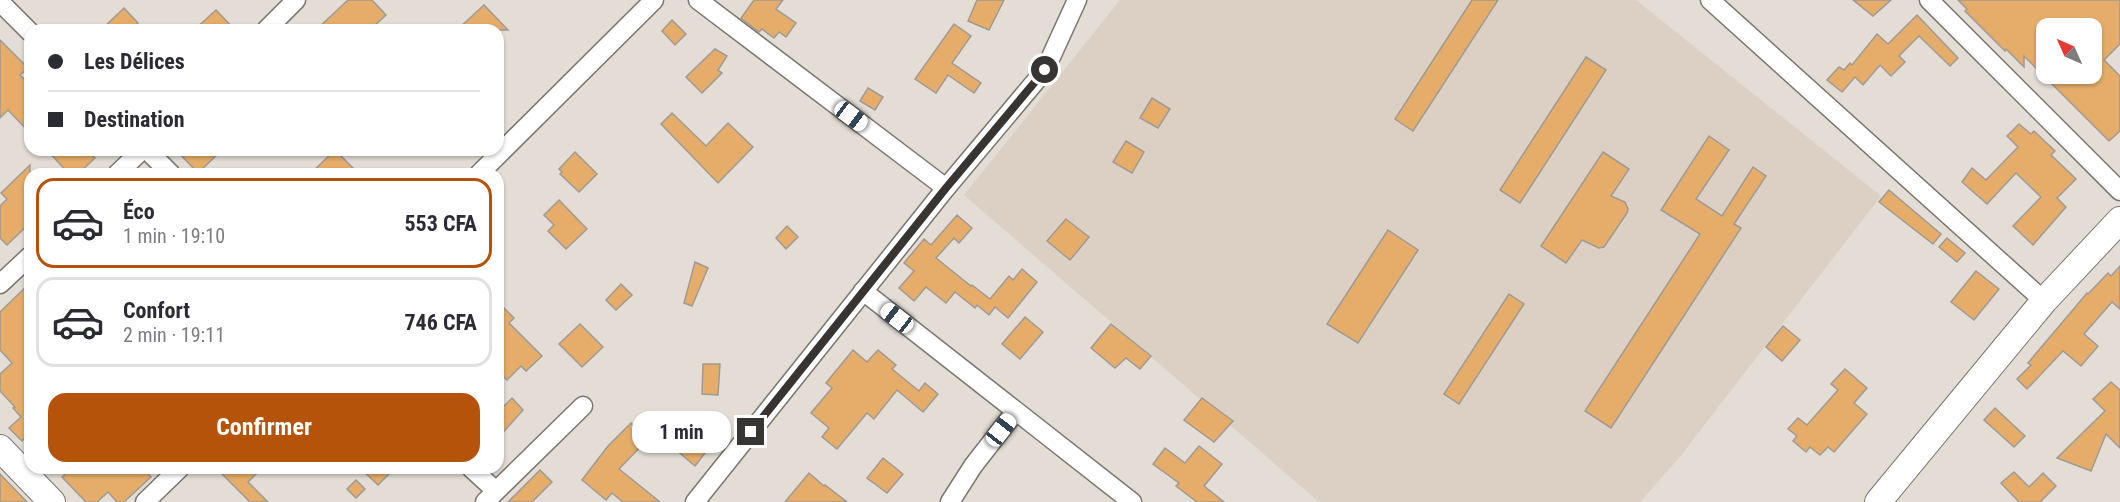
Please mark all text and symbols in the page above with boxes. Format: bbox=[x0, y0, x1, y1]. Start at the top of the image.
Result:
north arrow bbox=[2036, 18, 2102, 84]
map controls bbox=[2036, 18, 2102, 84]
text: Les Délices bbox=[84, 49, 185, 74]
route start bbox=[1031, 56, 1058, 83]
car bbox=[831, 98, 871, 134]
text: Destination bbox=[84, 107, 185, 132]
icon: car bbox=[51, 196, 105, 250]
text: Éco bbox=[123, 199, 155, 224]
text: 553 CFA bbox=[404, 211, 477, 236]
text: 1 min · 19:10 bbox=[123, 224, 225, 248]
icon: car bbox=[51, 295, 105, 349]
text: Confort bbox=[123, 298, 190, 323]
car bbox=[877, 300, 917, 336]
text: 746 CFA bbox=[404, 310, 477, 335]
text: 2 min · 19:11 bbox=[123, 323, 225, 347]
button: Confirmer bbox=[48, 393, 480, 462]
car bbox=[983, 410, 1019, 450]
callout: 1 min bbox=[631, 411, 730, 453]
route end bbox=[737, 418, 764, 445]
text: 1 min bbox=[659, 420, 704, 444]

